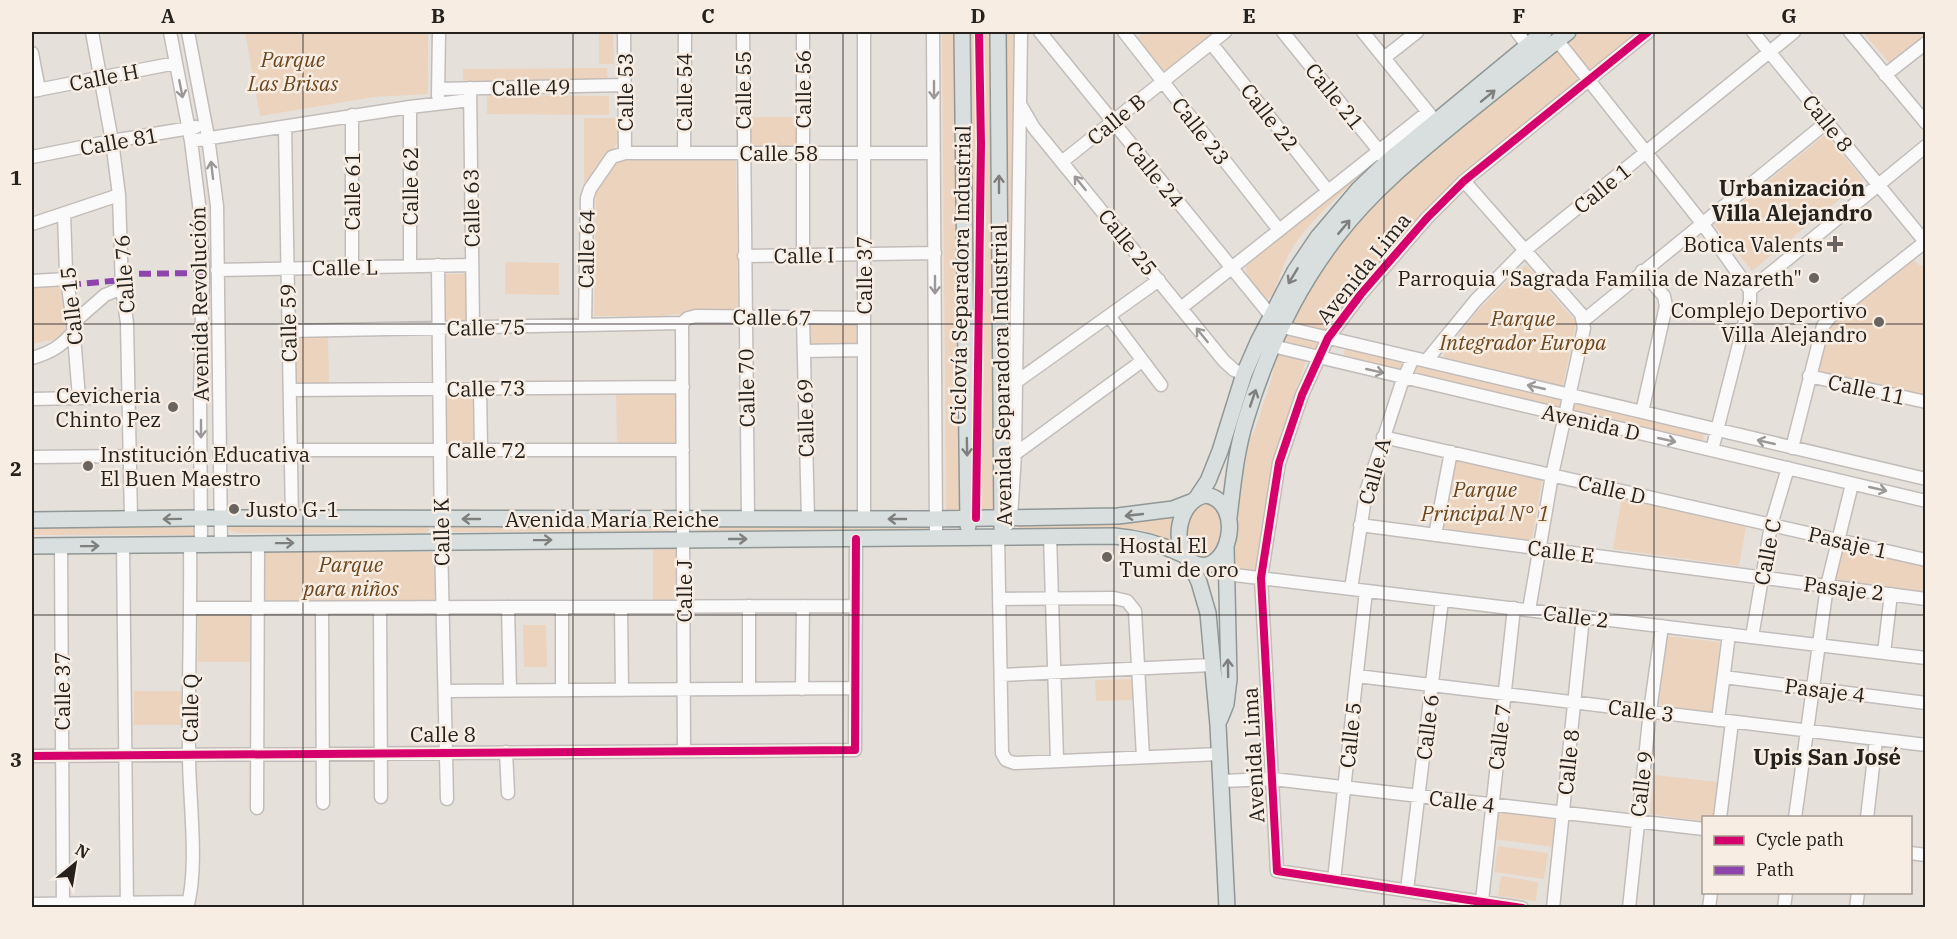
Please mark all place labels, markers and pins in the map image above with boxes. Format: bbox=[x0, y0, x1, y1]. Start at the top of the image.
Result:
place label: Botica Valents bbox=[1683, 230, 1823, 258]
marker: Botica Valents bbox=[1828, 237, 1842, 251]
place label: Parroquia "Sagrada Familia de Nazareth" bbox=[1397, 264, 1802, 292]
marker: Parroquia "Sagrada Familia de Nazareth" bbox=[1807, 271, 1821, 285]
place label: Complejo Deportivo Villa Alejandro bbox=[1671, 296, 1867, 348]
marker: Complejo Deportivo Villa Alejandro bbox=[1872, 315, 1886, 329]
place label: Cevicheria Chinto Pez bbox=[56, 381, 161, 433]
marker: Cevicheria Chinto Pez bbox=[166, 400, 180, 414]
place label: Institución Educativa El Buen Maestro bbox=[100, 440, 310, 492]
marker: Institución Educativa El Buen Maestro bbox=[81, 459, 95, 473]
place label: Justo G-1 bbox=[246, 495, 339, 523]
marker: Justo G-1 bbox=[227, 502, 241, 516]
place label: Hostal El Tumi de oro bbox=[1119, 531, 1239, 583]
marker: Hostal El Tumi de oro bbox=[1100, 550, 1114, 564]

